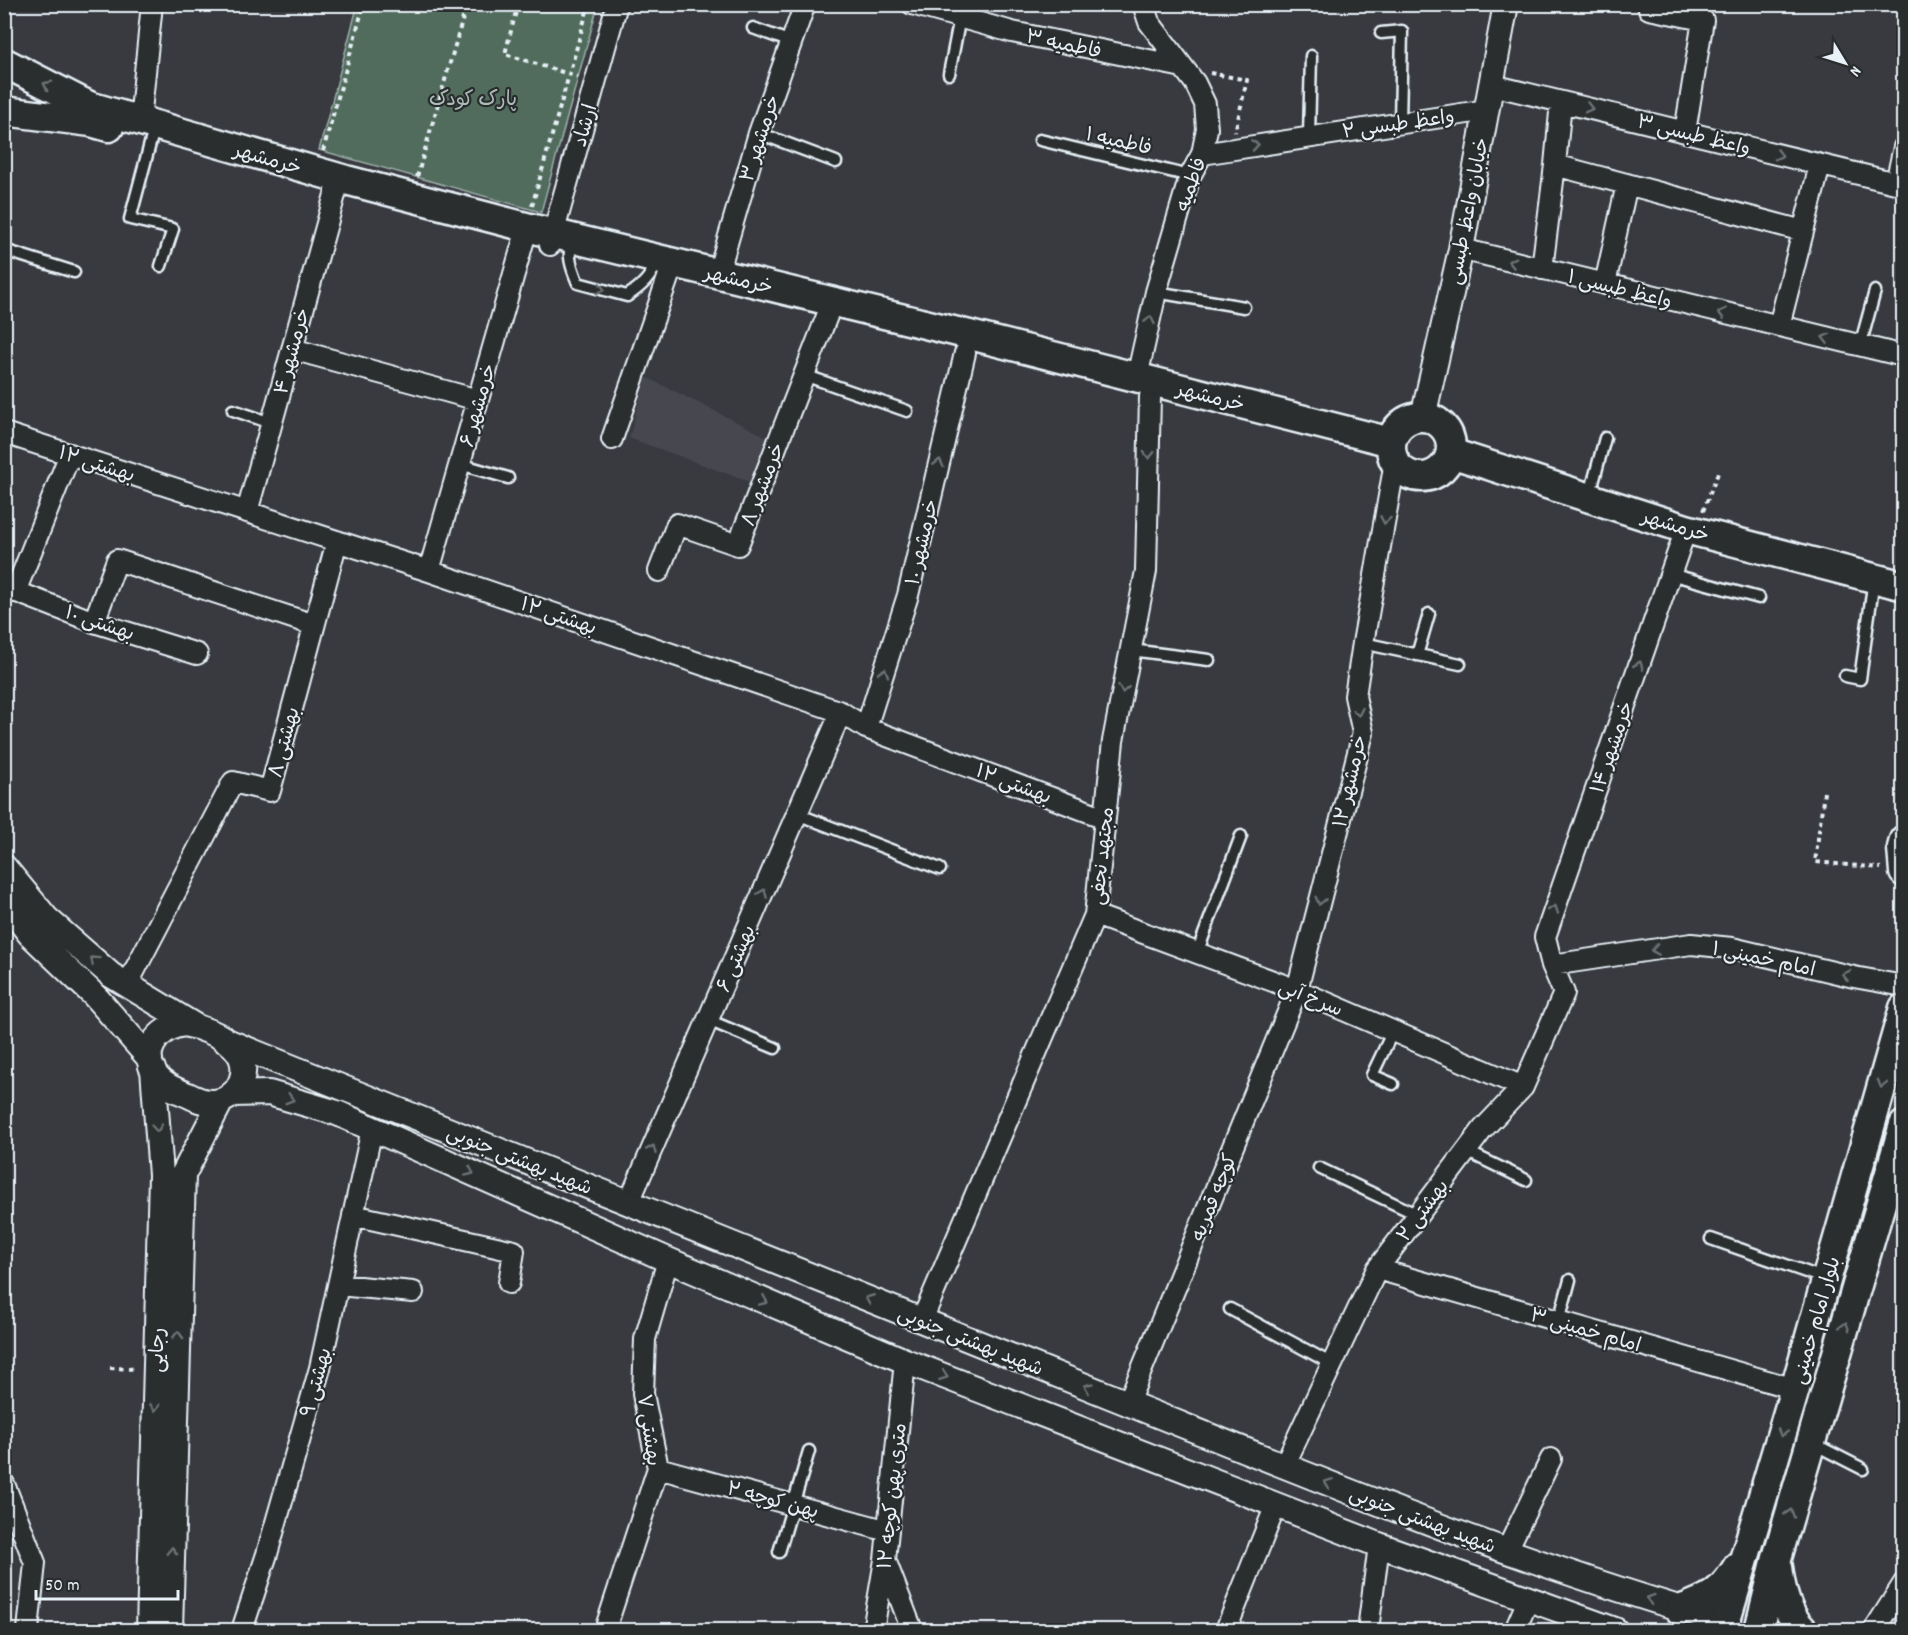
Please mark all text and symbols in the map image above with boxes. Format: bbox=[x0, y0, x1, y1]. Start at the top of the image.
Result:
street label: فاطمیه ۳ bbox=[1023, 24, 1104, 68]
north arrow bbox=[1815, 33, 1875, 93]
text: N bbox=[1843, 61, 1866, 81]
one-way arrow bbox=[43, 80, 54, 92]
park label: پارک کودک bbox=[429, 87, 517, 115]
street label: خرمشهر ۳ bbox=[735, 92, 789, 186]
street label: ارشاد bbox=[567, 101, 606, 150]
one-way arrow bbox=[1584, 101, 1594, 114]
street label: واعظ طبسی ۲ bbox=[1340, 104, 1456, 148]
street label: واعظ طبسی ۳ bbox=[1634, 109, 1753, 165]
street label: فاطمیه ۱ bbox=[1082, 122, 1154, 164]
street label: خیابان واعظ طبسی bbox=[1442, 136, 1498, 287]
street label: خرمشهر bbox=[228, 137, 304, 184]
one-way arrow bbox=[1250, 139, 1260, 152]
one-way arrow bbox=[1774, 147, 1784, 160]
street label: فاطمیه bbox=[1170, 154, 1216, 216]
one-way arrow bbox=[1507, 256, 1517, 269]
street label: خرمشهر bbox=[700, 260, 775, 303]
street label: واعظ طبسی ۱ bbox=[1564, 264, 1675, 317]
one-way arrow bbox=[595, 282, 606, 294]
street label: خرمشهر ۴ bbox=[269, 305, 319, 398]
one-way arrow bbox=[1718, 307, 1728, 320]
one-way arrow bbox=[1142, 315, 1155, 325]
one-way arrow bbox=[1821, 332, 1831, 345]
street label: خرمشهر ۶ bbox=[455, 361, 505, 451]
street label: خرمشهر bbox=[1171, 376, 1247, 421]
street label: خرمشهر ۸ bbox=[736, 439, 794, 531]
street label: بهشتی ۱۲ bbox=[54, 440, 138, 491]
one-way arrow bbox=[1142, 450, 1155, 459]
one-way arrow bbox=[932, 458, 945, 468]
street label: خرمشهر ۱۰ bbox=[900, 497, 947, 588]
street label: خرمشهر bbox=[1636, 504, 1712, 551]
one-way arrow bbox=[1379, 515, 1391, 524]
street label: بهشتی ۱۲ bbox=[516, 592, 600, 644]
street label: بهشتی ۱۰ bbox=[60, 600, 138, 650]
one-way arrow bbox=[1631, 660, 1644, 671]
one-way arrow bbox=[877, 667, 889, 678]
one-way arrow bbox=[1117, 684, 1130, 694]
street label: خرمشهر ۱۴ bbox=[1585, 698, 1643, 798]
street label: بهشتی ۸ bbox=[263, 704, 309, 781]
one-way arrow bbox=[1351, 707, 1364, 717]
street label: خرمشهر ۱۲ bbox=[1328, 733, 1376, 831]
street label: بهشتی ۱۲ bbox=[971, 759, 1055, 813]
street label: مجتهد نجفی bbox=[1085, 806, 1123, 907]
one-way arrow bbox=[756, 888, 768, 899]
one-way arrow bbox=[1314, 896, 1327, 906]
one-way arrow bbox=[1547, 904, 1560, 915]
street label: بهشتی ۶ bbox=[711, 921, 764, 997]
street label: امام خمینی ۱ bbox=[1709, 936, 1818, 986]
one-way arrow bbox=[1650, 943, 1660, 955]
one-way arrow bbox=[90, 956, 101, 967]
one-way arrow bbox=[1841, 970, 1851, 983]
street label: سرخ آبی bbox=[1273, 974, 1346, 1025]
one-way arrow bbox=[1877, 1078, 1889, 1089]
one-way arrow bbox=[285, 1092, 295, 1105]
street label: شهید بهشتی جنوبی bbox=[442, 1120, 596, 1204]
one-way arrow bbox=[150, 1123, 163, 1132]
one-way arrow bbox=[645, 1144, 657, 1155]
street label: کوچه قمریه bbox=[1186, 1150, 1246, 1246]
one-way arrow bbox=[464, 1165, 475, 1177]
street label: بهشتی ۲ bbox=[1392, 1175, 1457, 1249]
street label: بلوار امام خمینی bbox=[1786, 1254, 1849, 1388]
one-way arrow bbox=[758, 1294, 769, 1306]
one-way arrow bbox=[864, 1294, 875, 1306]
street label: شهید بهشتی جنوبی bbox=[893, 1301, 1047, 1385]
street label: امام خمینی ۳ bbox=[1526, 1303, 1644, 1361]
one-way arrow bbox=[1838, 1321, 1851, 1331]
street label: رجایی bbox=[144, 1327, 174, 1373]
one-way arrow bbox=[172, 1331, 184, 1340]
street label: بهشتی ۹ bbox=[295, 1345, 341, 1421]
one-way arrow bbox=[938, 1369, 949, 1382]
one-way arrow bbox=[1084, 1382, 1095, 1394]
street label: بهشتی ۷ bbox=[628, 1393, 666, 1468]
one-way arrow bbox=[148, 1402, 161, 1411]
street label: ۱۲ متری پهن کوچه bbox=[872, 1422, 916, 1571]
one-way arrow bbox=[1777, 1427, 1789, 1438]
street label: پهن کوچه ۲ bbox=[723, 1476, 821, 1528]
one-way arrow bbox=[1323, 1478, 1334, 1490]
street label: شهید بهشتی جنوبی bbox=[1345, 1481, 1499, 1563]
one-way arrow bbox=[1783, 1508, 1795, 1519]
one-way arrow bbox=[166, 1547, 179, 1556]
scale bar bbox=[36, 1563, 178, 1601]
text: 50 m bbox=[45, 1574, 80, 1599]
one-way arrow bbox=[1645, 1594, 1655, 1607]

